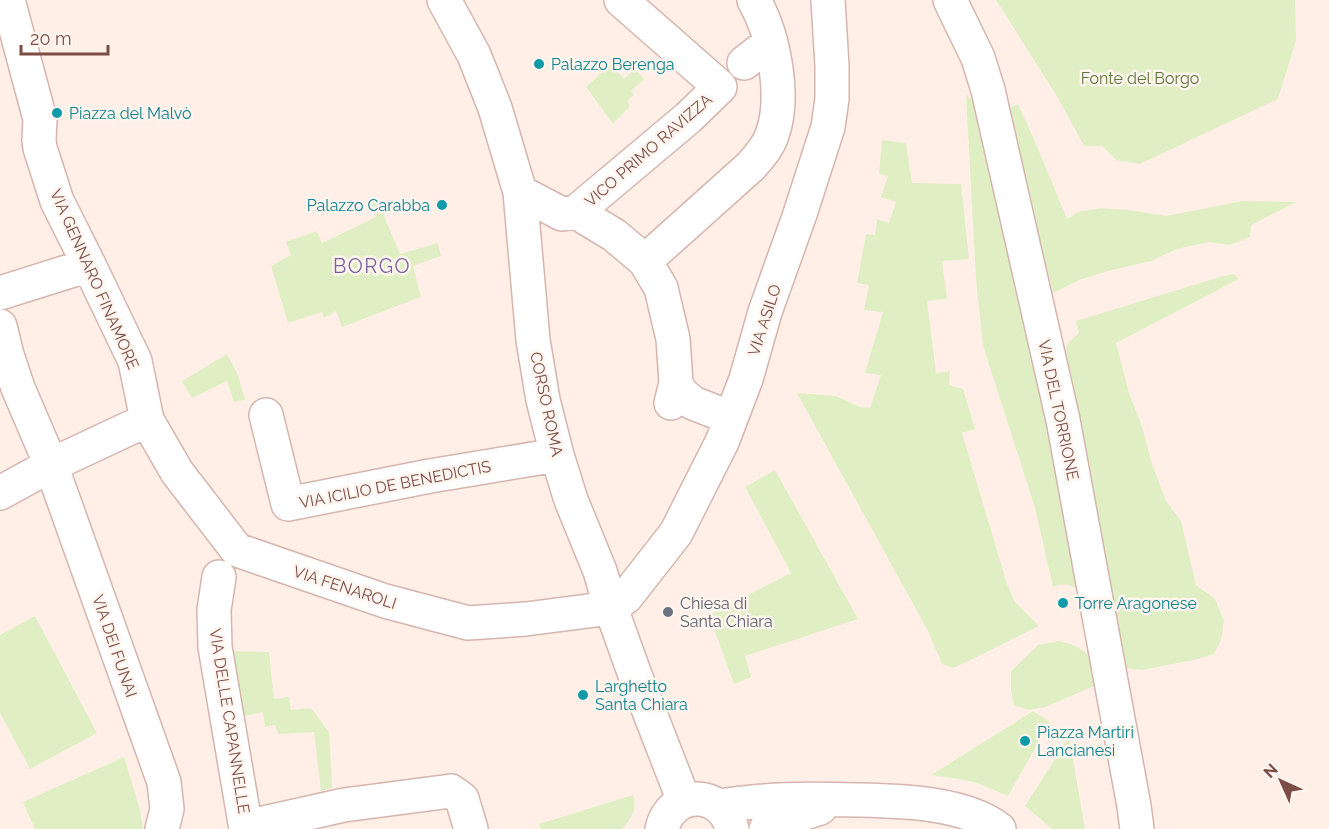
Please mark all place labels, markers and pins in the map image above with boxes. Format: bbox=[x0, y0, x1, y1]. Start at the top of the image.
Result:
place label: Palazzo Berenga bbox=[551, 55, 675, 74]
marker: Palazzo Berenga bbox=[532, 57, 546, 71]
place label: Piazza del Malvò bbox=[69, 104, 192, 123]
marker: Piazza del Malvò bbox=[50, 106, 64, 120]
place label: Palazzo Carabba bbox=[307, 196, 430, 215]
marker: Palazzo Carabba bbox=[435, 198, 449, 212]
place label: Chiesa di Santa Chiara bbox=[680, 594, 773, 631]
place label: Torre Aragonese bbox=[1075, 594, 1197, 613]
marker: Torre Aragonese bbox=[1056, 596, 1070, 610]
marker: Chiesa di Santa Chiara bbox=[661, 605, 675, 619]
place label: Larghetto Santa Chiara bbox=[595, 677, 688, 714]
marker: Larghetto Santa Chiara bbox=[576, 688, 590, 702]
place label: Piazza Martiri Lancianesi bbox=[1037, 723, 1134, 760]
marker: Piazza Martiri Lancianesi bbox=[1018, 734, 1032, 748]

